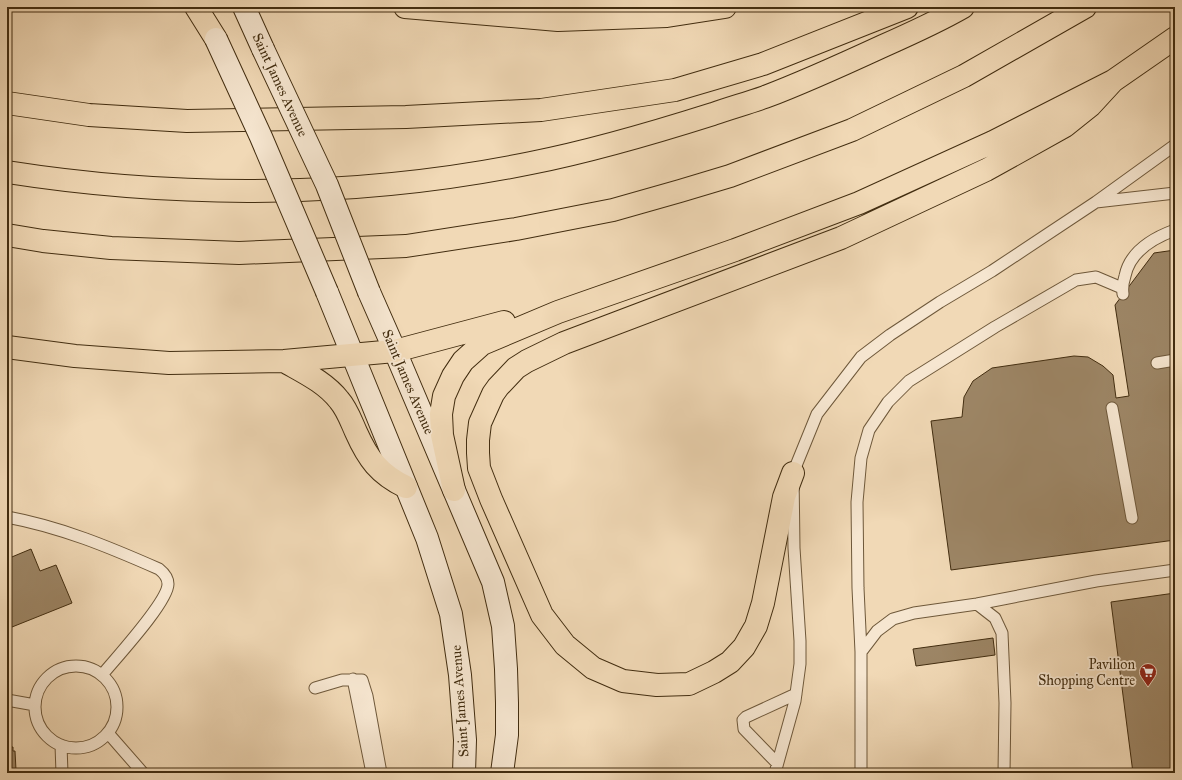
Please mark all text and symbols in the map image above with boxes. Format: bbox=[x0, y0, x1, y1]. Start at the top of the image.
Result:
street label: Saint James Avenue bbox=[248, 31, 311, 140]
street label: Saint James Avenue bbox=[377, 327, 438, 438]
street label: Saint James Avenue bbox=[448, 644, 473, 758]
place label: Pavilion Shopping Centre bbox=[1038, 656, 1135, 689]
supermarket icon: Pavilion Shopping Centre bbox=[1138, 662, 1158, 687]

